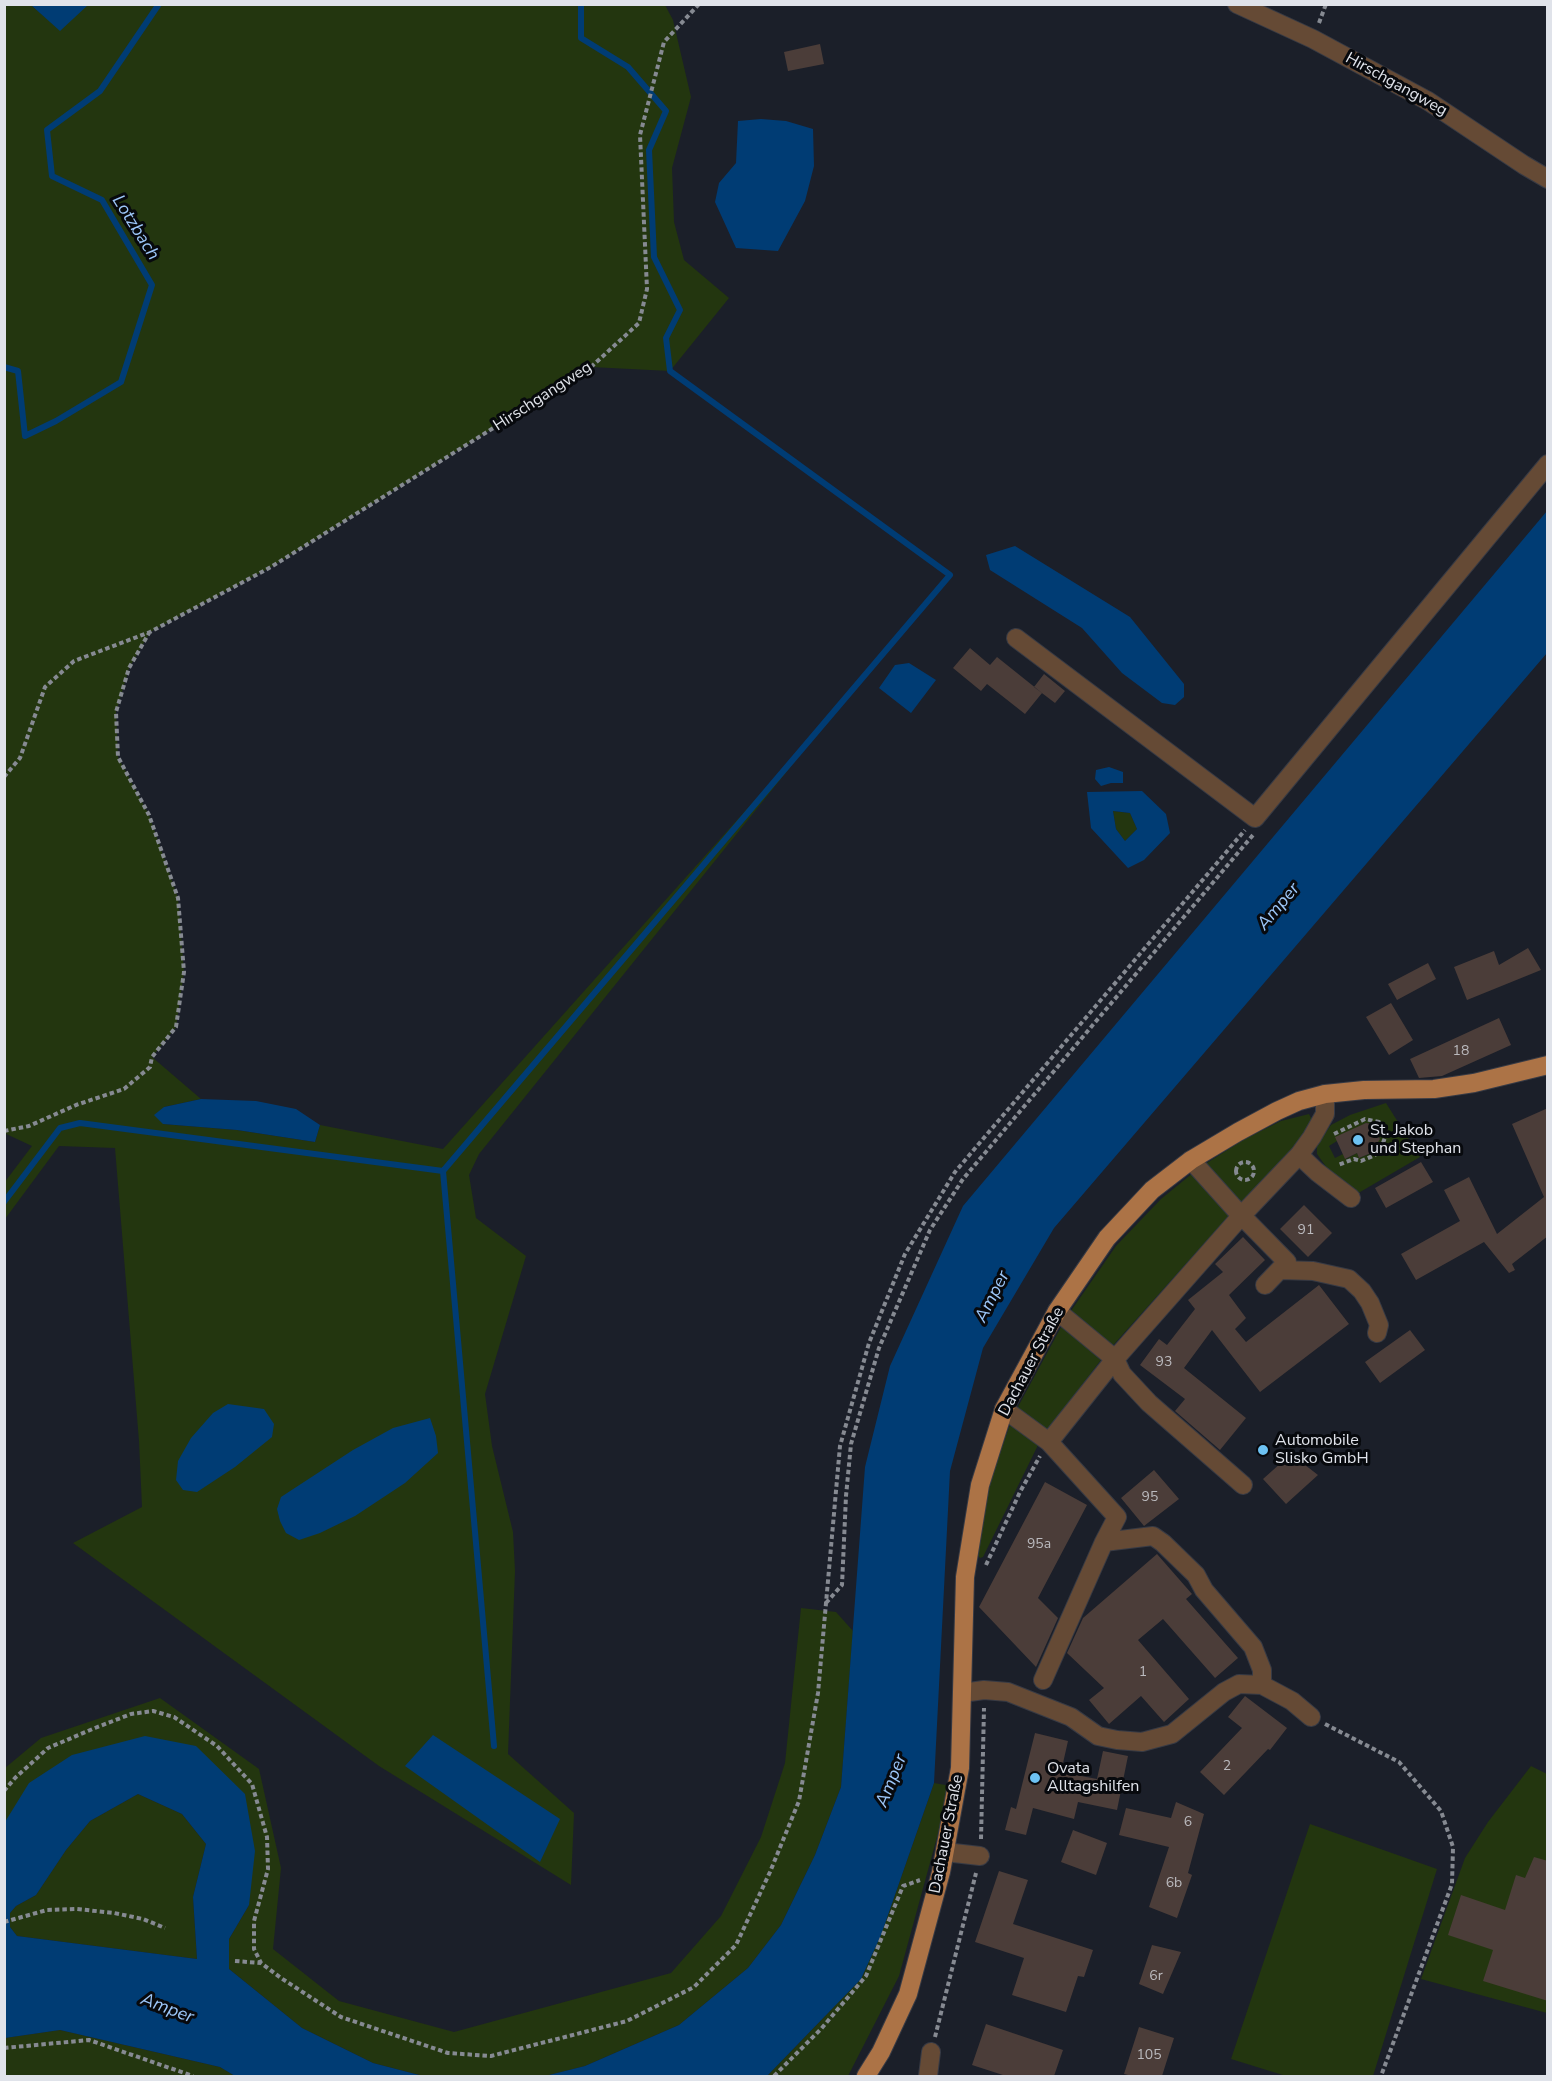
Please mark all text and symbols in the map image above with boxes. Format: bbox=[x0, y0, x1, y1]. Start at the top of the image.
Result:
street label: Hirschgangweg bbox=[1342, 49, 1450, 121]
water label: Lotzbach bbox=[107, 191, 163, 265]
street label: Hirschgangweg bbox=[490, 358, 596, 436]
water label: Amper bbox=[1253, 879, 1305, 935]
house number: 18 bbox=[1453, 1044, 1469, 1060]
place label: St. Jakob und Stephan bbox=[1370, 1121, 1461, 1159]
marker: St. Jakob und Stephan bbox=[1351, 1133, 1365, 1147]
house number: 91 bbox=[1298, 1223, 1314, 1239]
water label: Amper bbox=[971, 1268, 1015, 1326]
street label: Dachauer Straße bbox=[995, 1304, 1069, 1420]
house number: 93 bbox=[1156, 1355, 1172, 1371]
place label: Automobile Slisko GmbH bbox=[1275, 1431, 1369, 1469]
marker: Automobile Slisko GmbH bbox=[1256, 1443, 1270, 1457]
house number: 95 bbox=[1142, 1490, 1158, 1506]
house number: 95a bbox=[1027, 1537, 1051, 1553]
house number: 1 bbox=[1139, 1665, 1147, 1681]
water label: Amper bbox=[872, 1751, 912, 1811]
place label: Ovata Alltagshilfen bbox=[1047, 1759, 1139, 1797]
house number: 2 bbox=[1223, 1759, 1231, 1775]
marker: Ovata Alltagshilfen bbox=[1028, 1771, 1042, 1785]
street label: Dachauer Straße bbox=[926, 1773, 968, 1895]
house number: 6 bbox=[1184, 1815, 1192, 1831]
house number: 6b bbox=[1166, 1876, 1182, 1892]
house number: 6r bbox=[1149, 1969, 1163, 1985]
water label: Amper bbox=[137, 1989, 197, 2029]
house number: 105 bbox=[1136, 2048, 1162, 2064]

